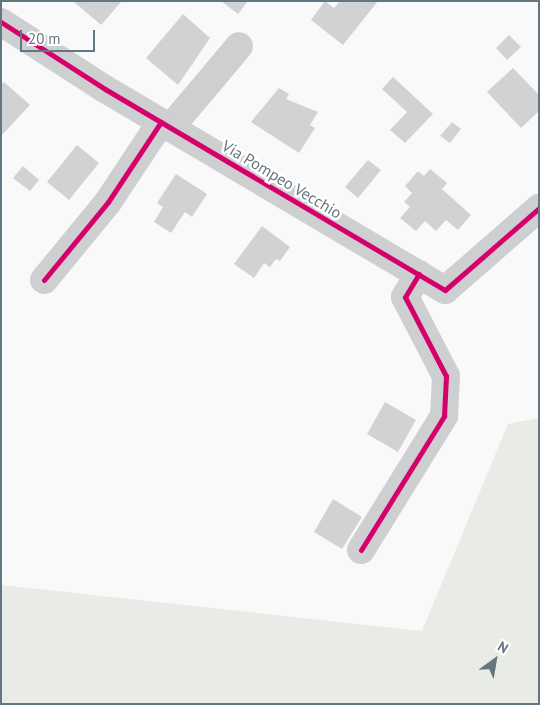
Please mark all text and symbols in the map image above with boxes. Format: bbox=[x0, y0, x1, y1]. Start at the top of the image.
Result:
scale bar bbox=[22, 20, 98, 52]
text: 20 m bbox=[28, 29, 61, 48]
street label: Via Pompeo Vecchio bbox=[218, 136, 346, 222]
north arrow bbox=[470, 635, 520, 685]
text: N bbox=[494, 637, 512, 657]

